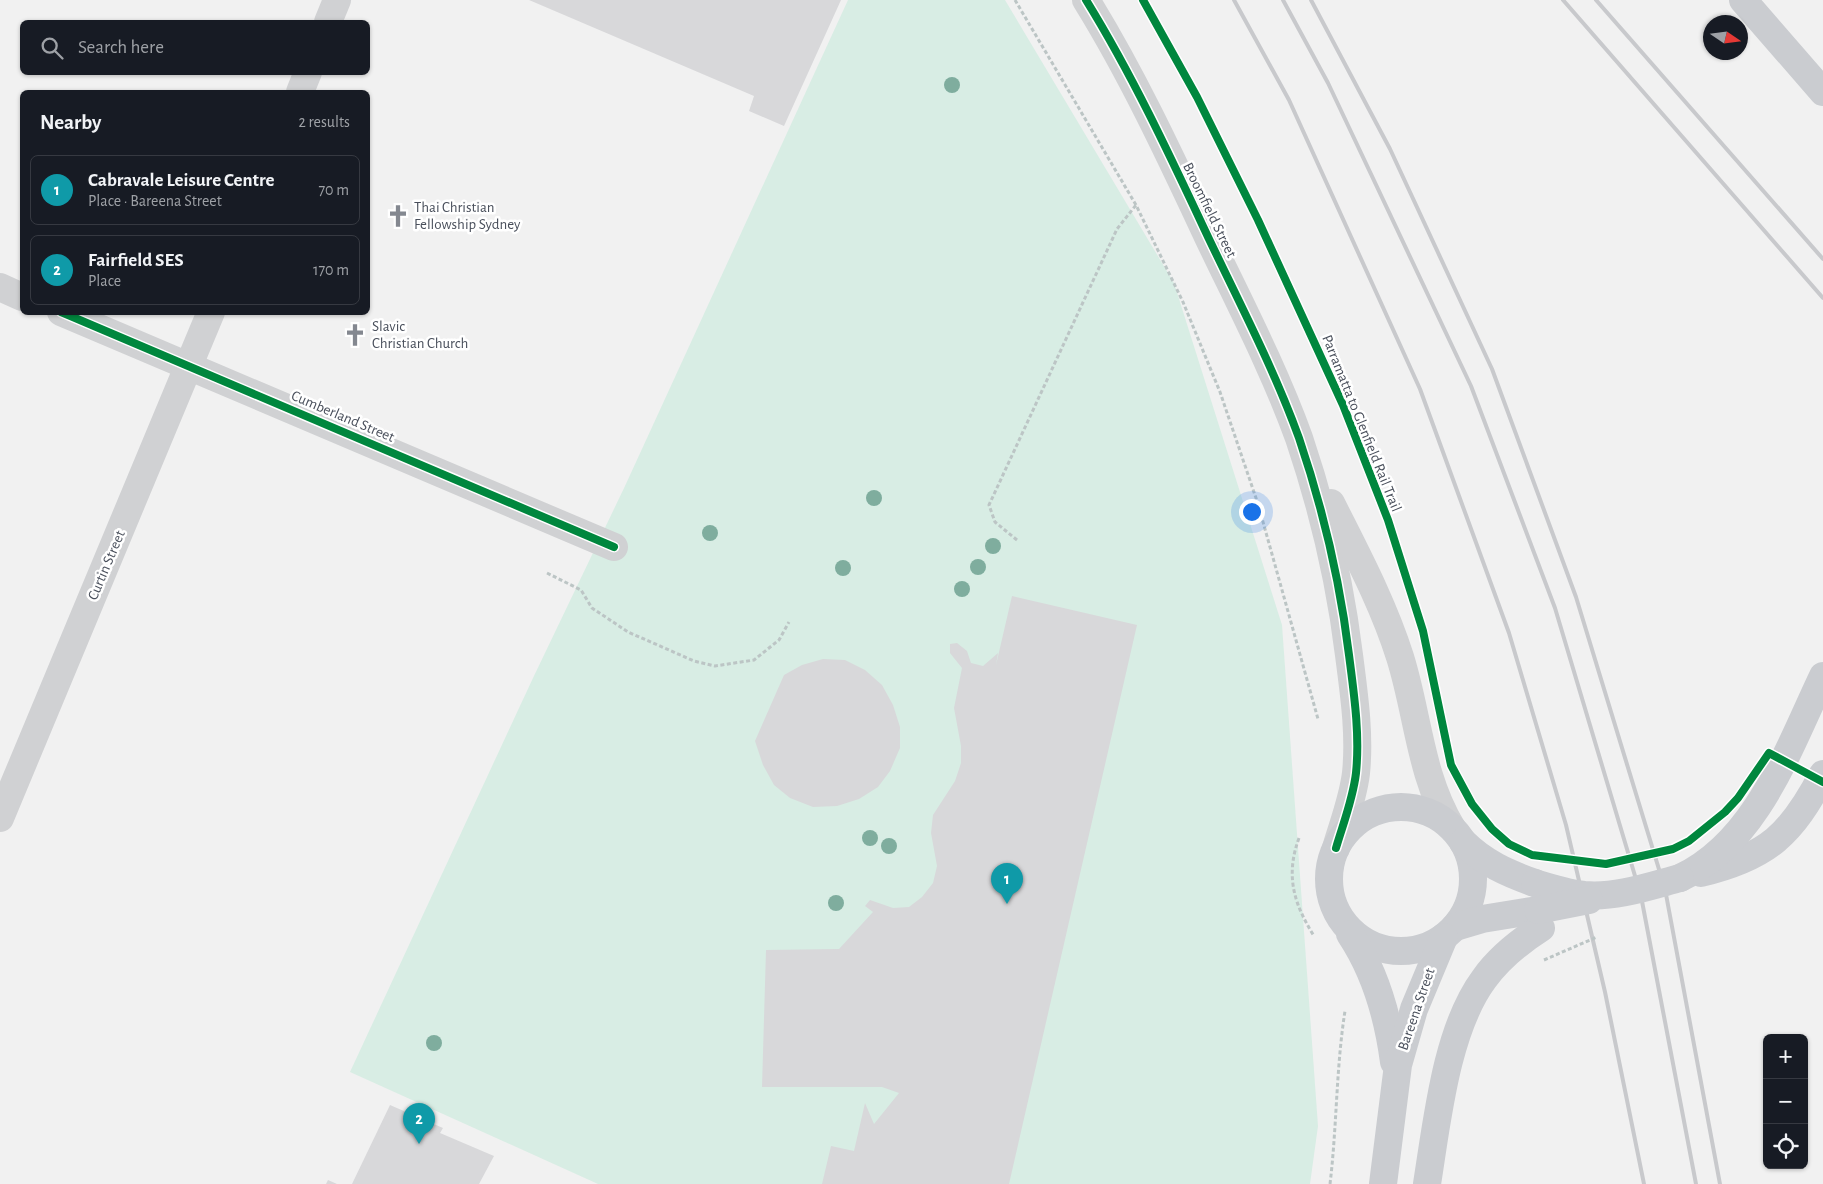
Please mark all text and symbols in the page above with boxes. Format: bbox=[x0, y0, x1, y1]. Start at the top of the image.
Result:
north arrow bbox=[1703, 15, 1748, 60]
search box bbox=[20, 20, 370, 75]
icon: search bbox=[38, 34, 66, 62]
text: Search here bbox=[78, 38, 164, 57]
text: Nearby bbox=[40, 112, 101, 133]
text: 2 results bbox=[298, 114, 350, 130]
street label: Broomfield Street bbox=[1180, 160, 1239, 260]
text: Cabravale Leisure Centre bbox=[88, 171, 275, 190]
text: 1 bbox=[54, 182, 60, 198]
text: 70 m bbox=[318, 182, 349, 198]
text: Place · Bareena Street bbox=[88, 193, 222, 209]
place label: Thai Christian Fellowship Sydney bbox=[414, 200, 521, 232]
church icon: Thai Christian Fellowship Sydney bbox=[385, 203, 411, 229]
text: Fairfield SES bbox=[88, 251, 184, 270]
text: 2 bbox=[53, 262, 61, 278]
text: 170 m bbox=[313, 262, 349, 278]
text: Place bbox=[88, 273, 121, 289]
place label: Slavic Christian Church bbox=[372, 319, 468, 351]
church icon: Slavic Christian Church bbox=[342, 322, 368, 348]
street label: Parramatta to Glenfield Rail Trail bbox=[1319, 333, 1404, 514]
street label: Cumberland Street bbox=[289, 388, 397, 445]
your location bbox=[1239, 499, 1265, 525]
street label: Curtin Street bbox=[85, 528, 128, 602]
pin: 1 bbox=[991, 863, 1023, 904]
street label: Bareena Street bbox=[1395, 966, 1438, 1052]
map controls bbox=[1763, 1034, 1808, 1169]
button: + bbox=[1763, 1034, 1808, 1079]
button: − bbox=[1763, 1079, 1808, 1124]
pin: 2 bbox=[403, 1103, 435, 1144]
button: locate bbox=[1763, 1124, 1808, 1169]

